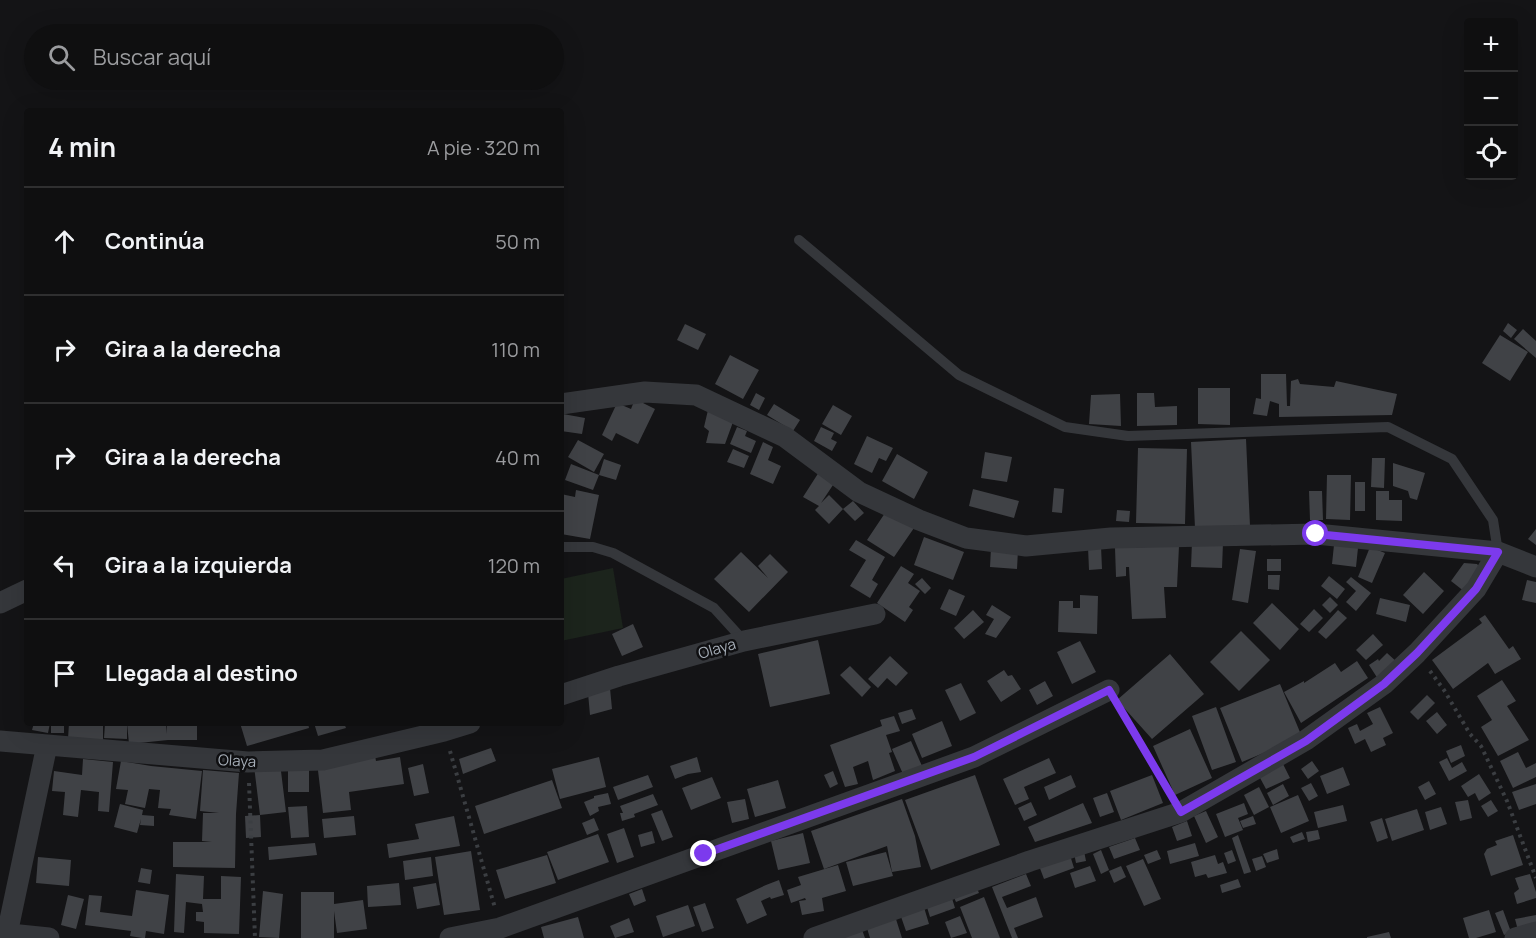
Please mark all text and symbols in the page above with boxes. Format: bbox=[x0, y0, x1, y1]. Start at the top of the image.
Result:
map controls bbox=[1464, 18, 1518, 180]
button: + bbox=[1464, 18, 1518, 72]
search box bbox=[24, 24, 564, 90]
icon: search bbox=[45, 41, 78, 74]
text: Buscar aquí bbox=[93, 42, 211, 72]
button: − bbox=[1464, 72, 1518, 126]
button: locate bbox=[1464, 126, 1518, 180]
text: 4 min bbox=[48, 129, 116, 165]
text: A pie · 320 m bbox=[427, 134, 540, 161]
icon: ahead bbox=[48, 225, 81, 258]
text: Continúa bbox=[105, 226, 205, 256]
text: 50 m bbox=[495, 228, 540, 255]
icon: right bbox=[48, 333, 81, 366]
text: Gira a la derecha bbox=[105, 334, 281, 364]
text: 110 m bbox=[491, 336, 540, 363]
icon: right bbox=[48, 441, 81, 474]
text: Gira a la derecha bbox=[105, 442, 281, 472]
text: 40 m bbox=[495, 444, 540, 471]
route start bbox=[1302, 520, 1328, 546]
icon: left bbox=[48, 549, 81, 582]
text: Gira a la izquierda bbox=[105, 550, 292, 580]
text: 120 m bbox=[488, 552, 540, 579]
street label: Olaya bbox=[696, 633, 738, 664]
icon: arrive bbox=[48, 657, 81, 690]
text: Llegada al destino bbox=[105, 658, 298, 688]
street label: Olaya bbox=[217, 749, 257, 772]
route end bbox=[690, 840, 716, 866]

